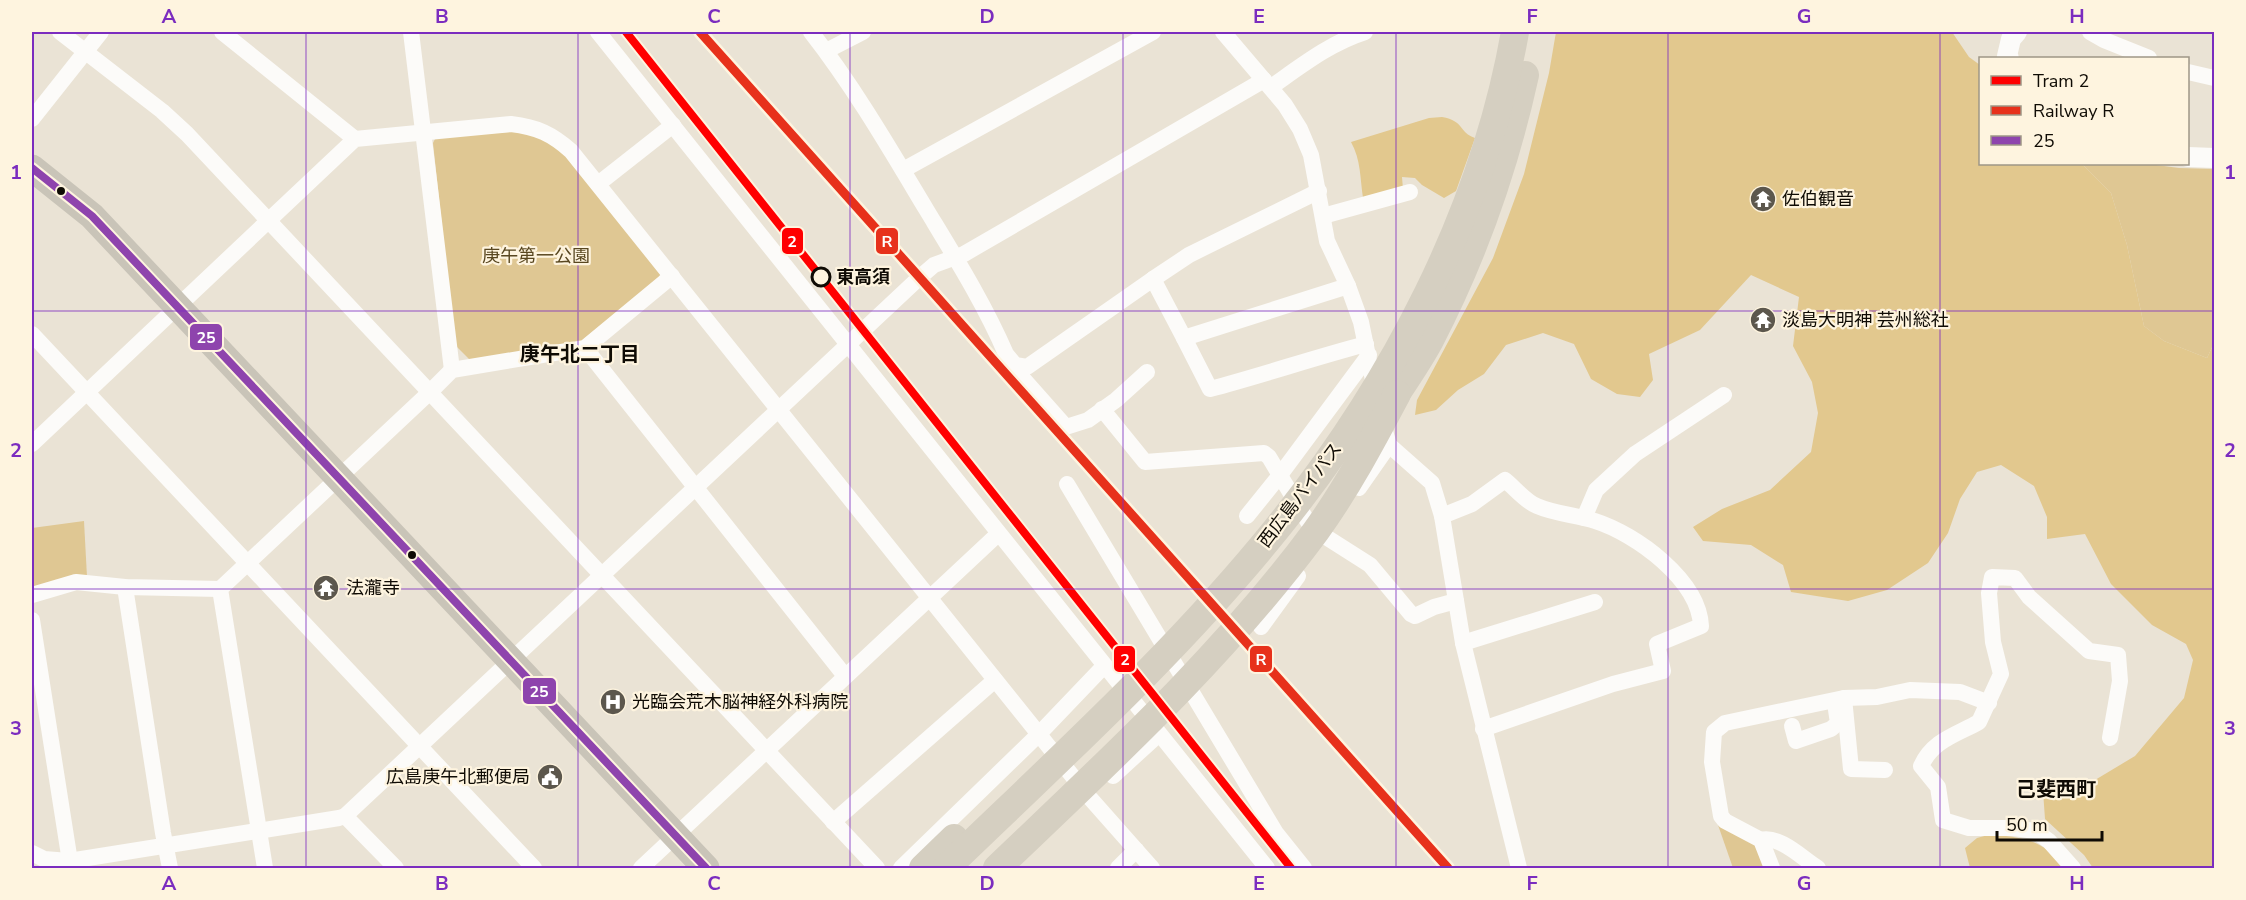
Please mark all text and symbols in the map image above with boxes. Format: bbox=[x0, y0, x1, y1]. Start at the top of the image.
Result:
text: A bbox=[162, 3, 177, 30]
text: B bbox=[435, 3, 449, 30]
text: C bbox=[707, 3, 721, 30]
text: D bbox=[979, 3, 995, 30]
text: E bbox=[1253, 3, 1265, 30]
text: F bbox=[1526, 3, 1538, 30]
text: G bbox=[1797, 3, 1811, 30]
text: H bbox=[2069, 3, 2085, 30]
legend bbox=[1979, 57, 2189, 165]
text: Tram 2 bbox=[2033, 69, 2089, 93]
text: Railway R bbox=[2033, 99, 2114, 123]
text: 25 bbox=[2033, 129, 2055, 153]
text: 1 bbox=[10, 159, 22, 186]
text: 1 bbox=[2224, 159, 2236, 186]
temple icon: 佐伯観音 bbox=[1748, 184, 1778, 214]
unlabelled marker bbox=[55, 185, 67, 197]
place label: 佐伯観音 bbox=[1782, 187, 1854, 211]
line badge: 2 bbox=[781, 227, 804, 255]
line badge: R bbox=[875, 227, 899, 255]
text: 2 bbox=[787, 231, 797, 253]
text: R bbox=[882, 231, 893, 253]
park label: 庚午第一公園 bbox=[482, 244, 590, 268]
place label: 東高須 bbox=[836, 265, 890, 289]
marker: 東高須 bbox=[811, 267, 831, 287]
temple icon: 淡島大明神 芸州総社 bbox=[1748, 305, 1778, 335]
place label: 淡島大明神 芸州総社 bbox=[1782, 308, 1949, 332]
line badge: 25 bbox=[189, 323, 223, 351]
text: 25 bbox=[196, 327, 216, 349]
district label: 庚午北二丁目 bbox=[520, 341, 640, 368]
text: 2 bbox=[10, 437, 22, 464]
text: 2 bbox=[2224, 437, 2236, 464]
street label: 西広島バイパス bbox=[1253, 438, 1347, 552]
unlabelled marker bbox=[406, 549, 418, 561]
temple icon: 法瀧寺 bbox=[311, 573, 341, 603]
place label: 法瀧寺 bbox=[346, 576, 400, 600]
line badge: 2 bbox=[1113, 645, 1136, 673]
line badge: R bbox=[1249, 645, 1273, 673]
text: 2 bbox=[1120, 649, 1130, 671]
text: R bbox=[1256, 649, 1267, 671]
line badge: 25 bbox=[522, 677, 557, 705]
text: 25 bbox=[529, 681, 549, 703]
hospital icon: 光臨会荒木脳神経外科病院 bbox=[598, 687, 628, 717]
place label: 光臨会荒木脳神経外科病院 bbox=[632, 690, 848, 714]
text: 3 bbox=[10, 715, 22, 742]
text: 3 bbox=[2224, 715, 2236, 742]
public building icon: 広島庚午北郵便局 bbox=[535, 762, 565, 792]
place label: 広島庚午北郵便局 bbox=[386, 765, 530, 789]
district label: 己斐西町 bbox=[2016, 776, 2096, 803]
scale bar bbox=[1997, 804, 2102, 842]
text: 50 m bbox=[2006, 813, 2048, 837]
text: A bbox=[162, 870, 177, 897]
text: B bbox=[435, 870, 449, 897]
text: C bbox=[707, 870, 721, 897]
text: D bbox=[979, 870, 995, 897]
text: E bbox=[1253, 870, 1265, 897]
text: F bbox=[1526, 870, 1538, 897]
text: G bbox=[1797, 870, 1811, 897]
text: H bbox=[2069, 870, 2085, 897]

